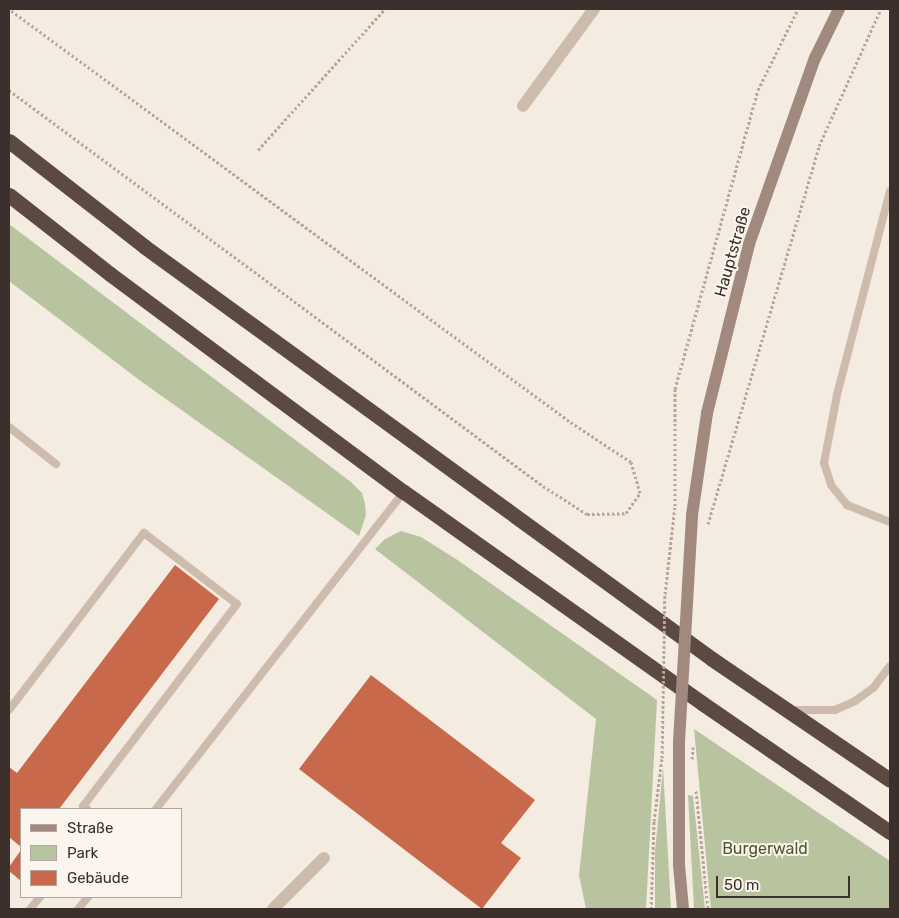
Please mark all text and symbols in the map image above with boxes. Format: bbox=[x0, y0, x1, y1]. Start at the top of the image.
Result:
street label: Hauptstraße bbox=[711, 205, 755, 299]
legend bbox=[20, 808, 182, 898]
text: Straße bbox=[67, 819, 113, 837]
park label: Burgerwald bbox=[722, 839, 808, 859]
text: Park bbox=[67, 844, 98, 862]
scale bar bbox=[719, 866, 853, 898]
text: Gebäude bbox=[67, 869, 129, 887]
text: 50 m bbox=[724, 876, 759, 894]

